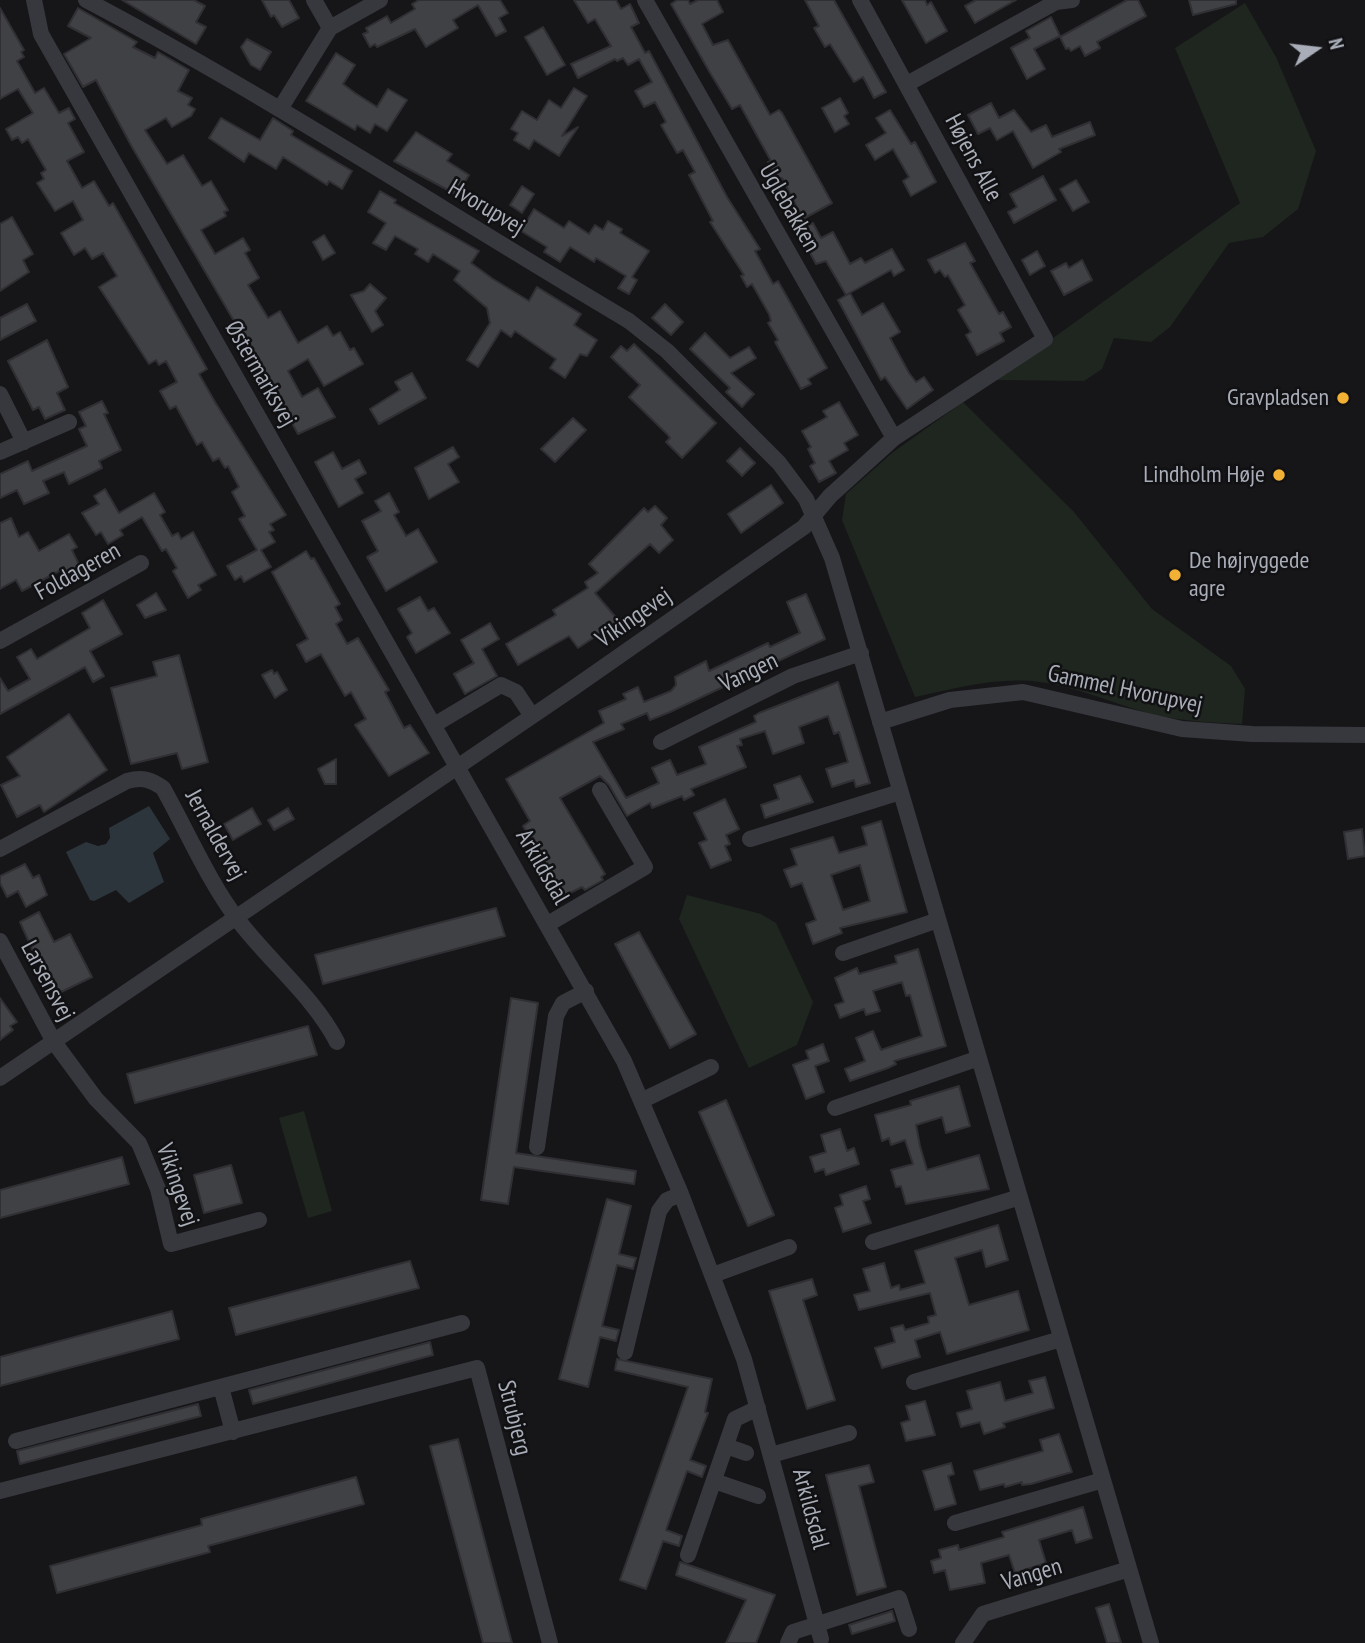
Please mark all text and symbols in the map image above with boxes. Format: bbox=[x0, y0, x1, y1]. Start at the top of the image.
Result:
north arrow bbox=[1281, 14, 1351, 84]
text: N bbox=[1323, 36, 1349, 52]
street label: Højens Alle bbox=[938, 109, 1008, 207]
street label: Uglebakken bbox=[752, 159, 826, 257]
street label: Hvorupvej bbox=[443, 174, 529, 242]
street label: Østermarksvej bbox=[218, 316, 302, 432]
place label: Gravpladsen bbox=[1227, 384, 1329, 412]
marker: Gravpladsen bbox=[1335, 390, 1351, 406]
place label: Lindholm Høje bbox=[1143, 461, 1265, 489]
marker: Lindholm Høje bbox=[1271, 467, 1287, 483]
street label: Foldageren bbox=[30, 537, 126, 607]
place label: De højryggede agre bbox=[1189, 547, 1309, 603]
marker: De højryggede agre bbox=[1167, 567, 1183, 583]
street label: Vikingevej bbox=[591, 582, 677, 654]
street label: Vangen bbox=[715, 647, 783, 699]
street label: Gammel Hvorupvej bbox=[1045, 660, 1205, 720]
street label: Jernaldervej bbox=[178, 785, 252, 885]
street label: Arkildsdal bbox=[509, 824, 575, 910]
street label: Larsensvej bbox=[14, 936, 80, 1026]
street label: Vikingevej bbox=[149, 1140, 205, 1230]
street label: Strubjerg bbox=[491, 1378, 537, 1458]
street label: Arkildsdal bbox=[785, 1466, 835, 1552]
street label: Vangen bbox=[999, 1552, 1065, 1598]

